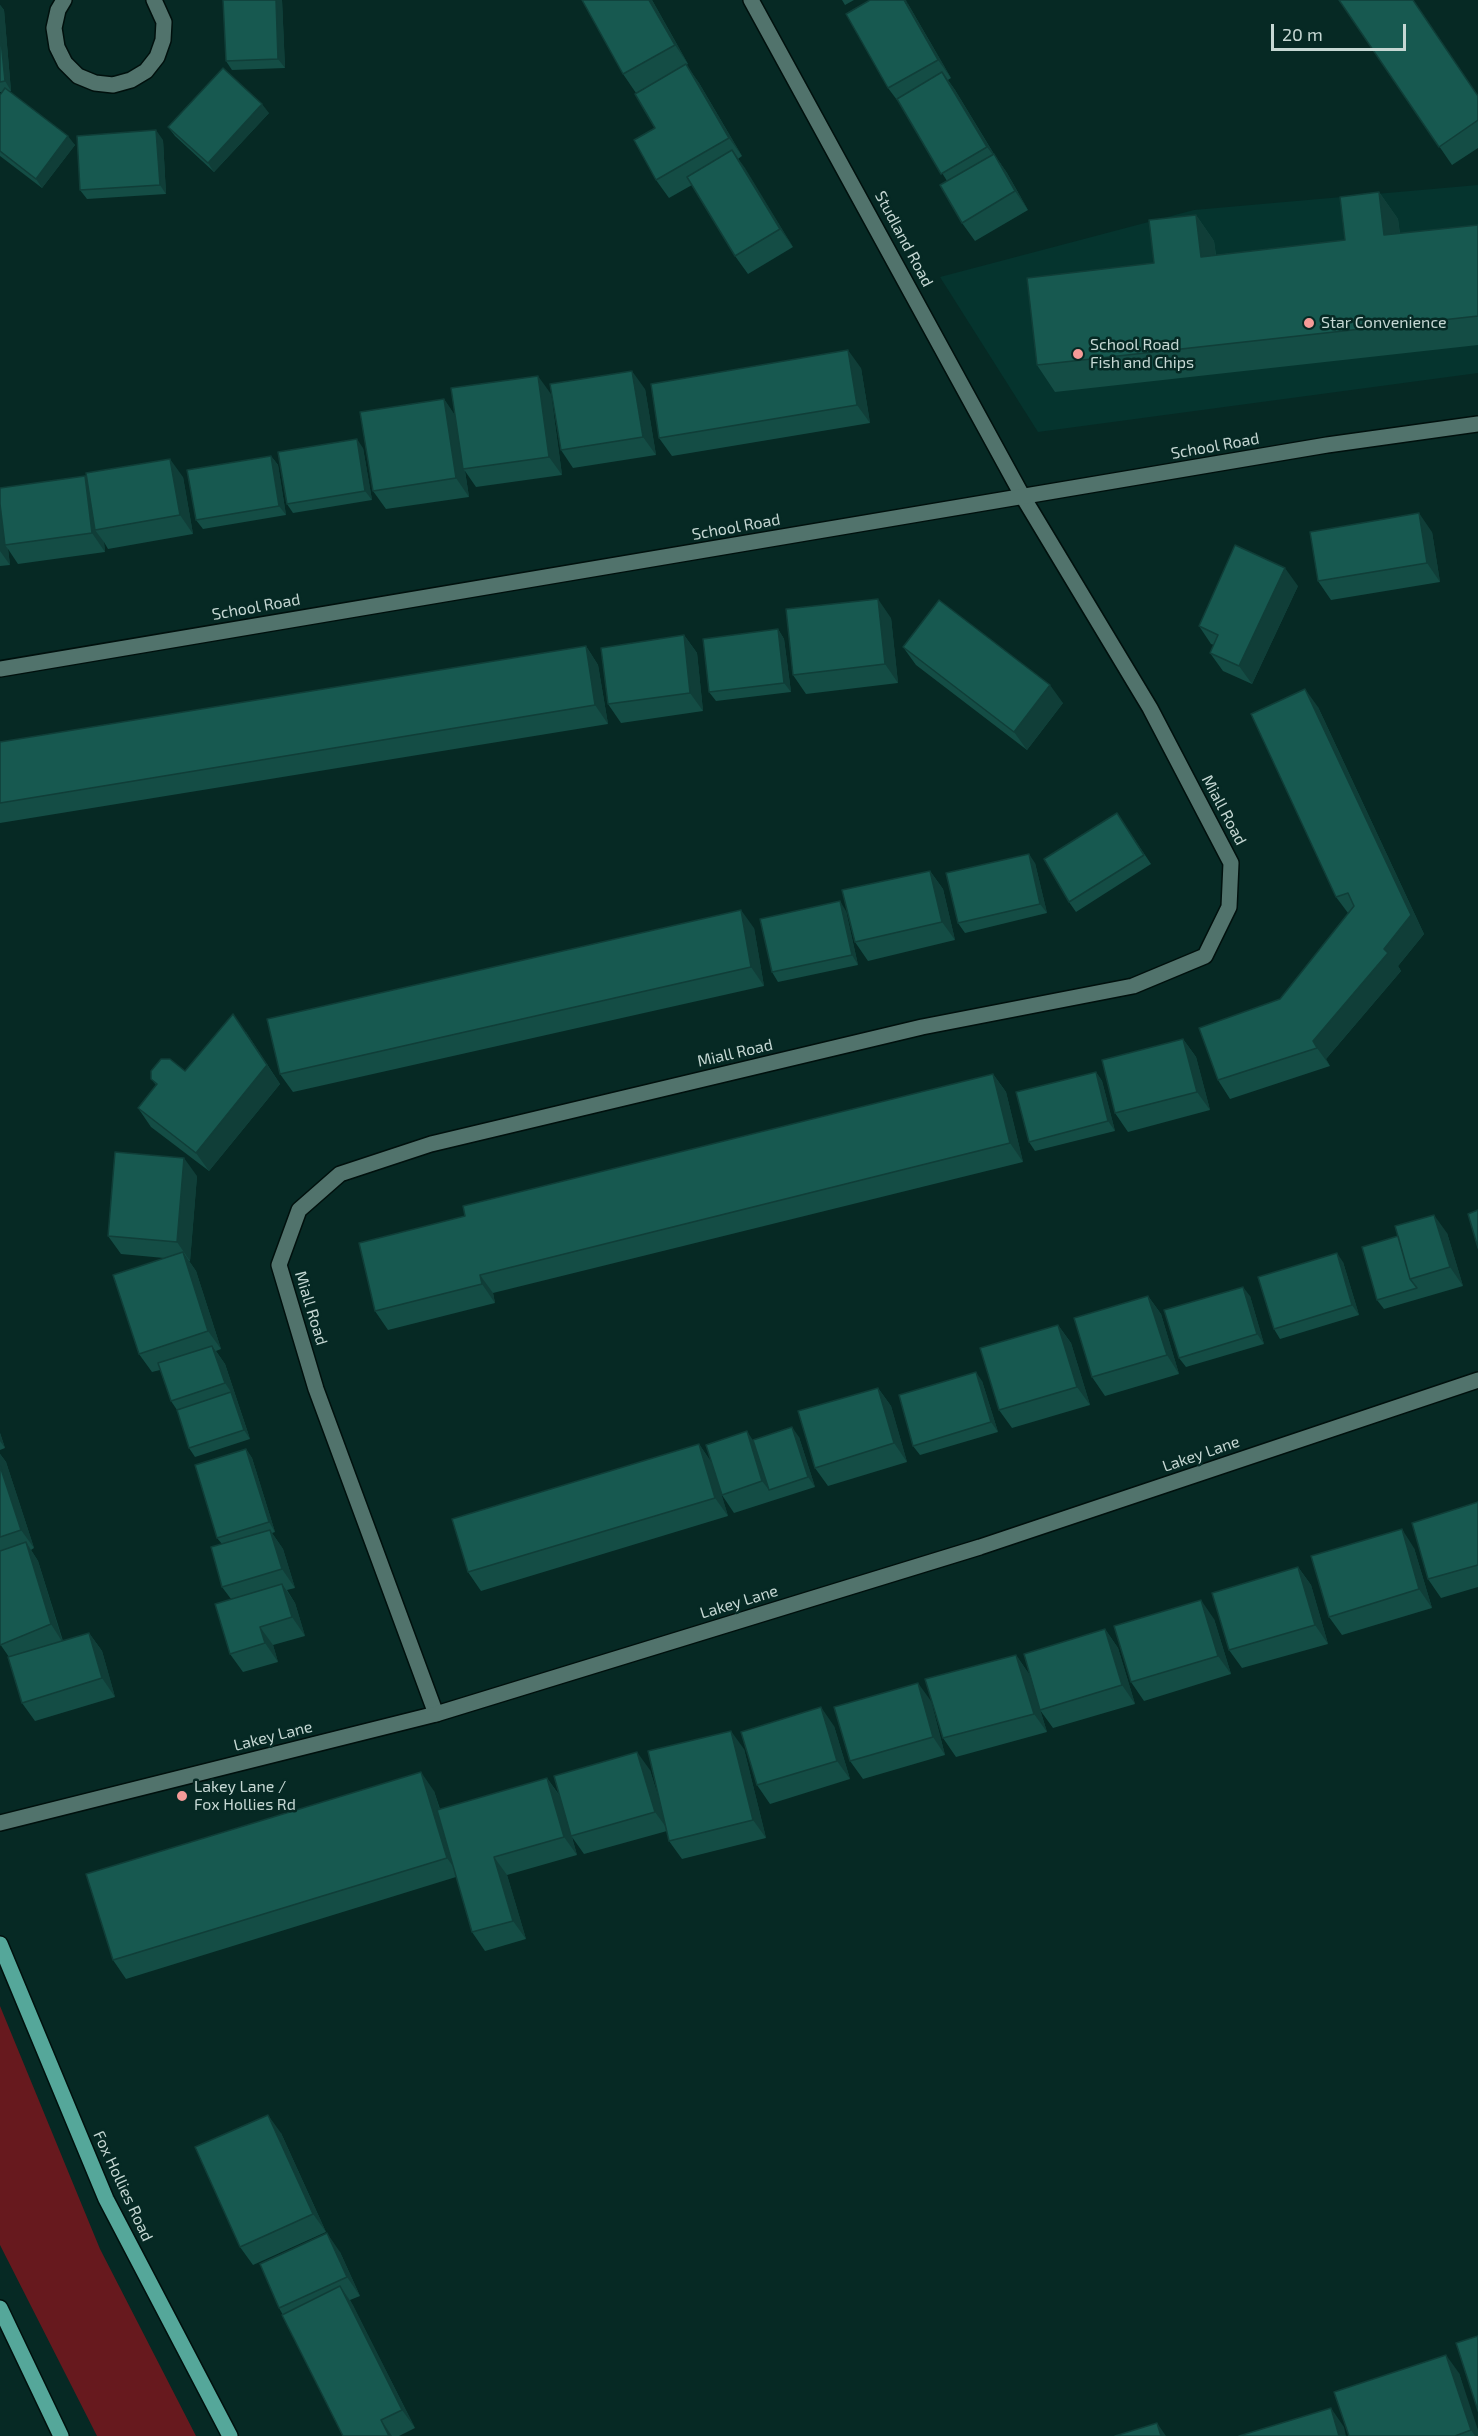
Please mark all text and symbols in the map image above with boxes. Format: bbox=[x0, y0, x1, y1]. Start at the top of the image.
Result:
scale bar bbox=[1274, 12, 1409, 50]
text: 20 m bbox=[1282, 23, 1323, 45]
street label: Studland Road bbox=[871, 188, 937, 290]
place label: Star Convenience bbox=[1321, 313, 1447, 333]
marker: Star Convenience bbox=[1302, 316, 1316, 330]
place label: School Road Fish and Chips bbox=[1090, 335, 1194, 373]
marker: School Road Fish and Chips bbox=[1071, 347, 1085, 361]
street label: School Road bbox=[1169, 429, 1261, 463]
street label: School Road bbox=[690, 510, 782, 544]
street label: School Road bbox=[210, 590, 302, 624]
street label: Miall Road bbox=[1198, 772, 1250, 848]
street label: Miall Road bbox=[695, 1035, 775, 1071]
street label: Miall Road bbox=[291, 1269, 331, 1347]
street label: Lakey Lane bbox=[1160, 1432, 1242, 1476]
street label: Lakey Lane bbox=[698, 1581, 780, 1623]
street label: Lakey Lane bbox=[232, 1717, 314, 1755]
place label: Lakey Lane / Fox Hollies Rd bbox=[194, 1777, 296, 1815]
marker: Lakey Lane / Fox Hollies Rd bbox=[175, 1789, 189, 1803]
street label: Fox Hollies Road bbox=[89, 2128, 157, 2244]

